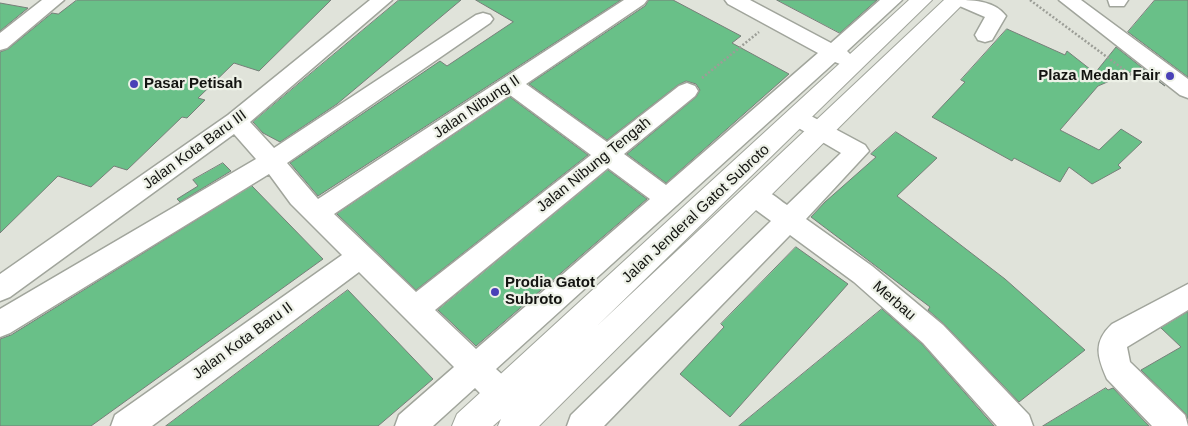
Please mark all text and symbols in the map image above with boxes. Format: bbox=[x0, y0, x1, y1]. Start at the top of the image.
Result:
place label: Plaza Medan Fair bbox=[1038, 67, 1160, 85]
marker: Plaza Medan Fair bbox=[1164, 70, 1176, 82]
street label: Jalan Nibung II bbox=[430, 72, 524, 142]
place label: Pasar Petisah bbox=[144, 75, 242, 93]
marker: Pasar Petisah bbox=[128, 78, 140, 90]
street label: Jalan Kota Baru III bbox=[140, 106, 250, 194]
street label: Jalan Nibung Tengah bbox=[534, 114, 654, 216]
street label: Jalan Jenderal Gatot Subroto bbox=[619, 141, 773, 287]
place label: Prodia Gatot Subroto bbox=[505, 274, 595, 309]
street label: Merbau bbox=[869, 278, 919, 324]
marker: Prodia Gatot Subroto bbox=[489, 286, 501, 298]
street label: Jalan Kota Baru II bbox=[189, 299, 297, 383]

